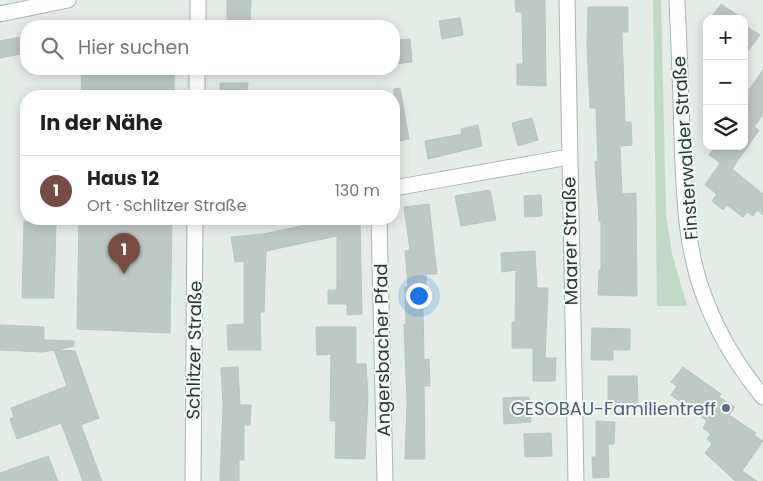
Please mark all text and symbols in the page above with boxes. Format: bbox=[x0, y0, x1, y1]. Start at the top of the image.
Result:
map controls bbox=[703, 15, 748, 150]
button: + bbox=[703, 15, 748, 60]
search box bbox=[20, 20, 400, 75]
icon: search bbox=[38, 34, 66, 62]
text: Hier suchen bbox=[78, 34, 189, 61]
street label: Finsterwalder Straße bbox=[666, 55, 704, 241]
button: − bbox=[703, 60, 748, 105]
button: layers bbox=[703, 105, 748, 150]
text: In der Nähe bbox=[40, 108, 163, 137]
text: Haus 12 bbox=[87, 165, 159, 192]
street label: Maarer Straße bbox=[556, 176, 584, 306]
text: 1 bbox=[53, 179, 59, 202]
text: 130 m bbox=[335, 179, 380, 202]
text: Ort · Schlitzer Straße bbox=[87, 194, 247, 217]
pin: 1 bbox=[108, 233, 140, 274]
street label: Angersbacher Pfad bbox=[368, 263, 396, 437]
street label: Schlitzer Straße bbox=[180, 280, 208, 420]
your location bbox=[406, 283, 432, 309]
place label: GESOBAU-Familientreff bbox=[511, 396, 716, 421]
marker: GESOBAU-Familientreff bbox=[720, 402, 732, 414]

